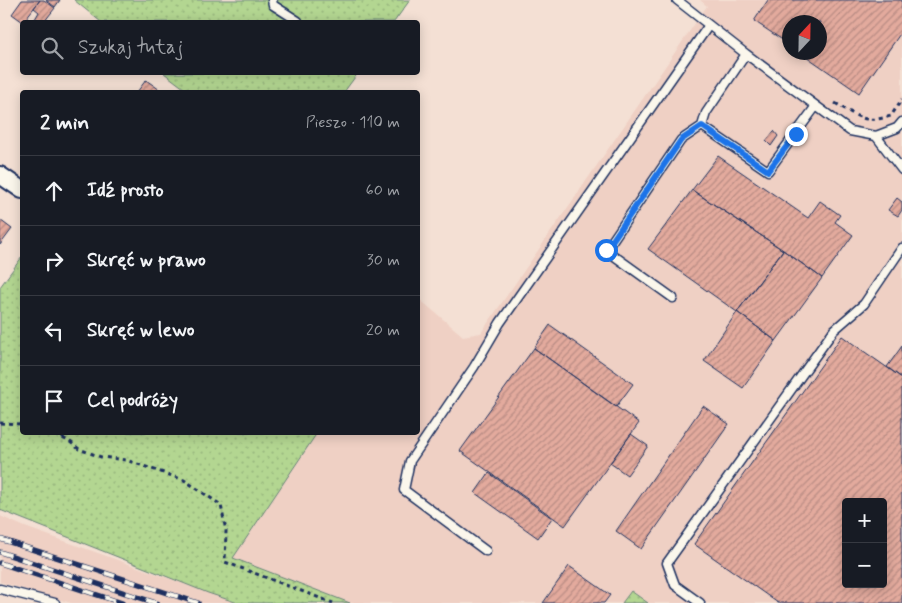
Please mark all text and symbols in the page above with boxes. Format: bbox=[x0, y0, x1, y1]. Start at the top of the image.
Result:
north arrow bbox=[782, 15, 827, 60]
search box bbox=[20, 20, 420, 75]
icon: search bbox=[38, 34, 66, 62]
text: Szukaj tutaj bbox=[78, 35, 183, 60]
text: 2 min bbox=[40, 109, 89, 137]
text: Pieszo · 110 m bbox=[306, 112, 400, 133]
route end bbox=[785, 123, 808, 146]
icon: ahead bbox=[40, 177, 68, 205]
text: Idź prosto bbox=[87, 178, 164, 203]
text: 60 m bbox=[366, 180, 400, 201]
route start bbox=[595, 239, 618, 262]
icon: right bbox=[40, 247, 68, 275]
text: Skręć w prawo bbox=[87, 248, 206, 273]
text: 30 m bbox=[367, 250, 400, 271]
icon: left bbox=[40, 317, 68, 345]
text: Skręć w lewo bbox=[87, 318, 195, 343]
text: 20 m bbox=[366, 320, 400, 341]
icon: arrive bbox=[40, 387, 68, 415]
text: Cel podróży bbox=[87, 388, 178, 413]
map controls bbox=[842, 498, 887, 588]
button: + bbox=[842, 498, 887, 543]
button: − bbox=[842, 543, 887, 588]

